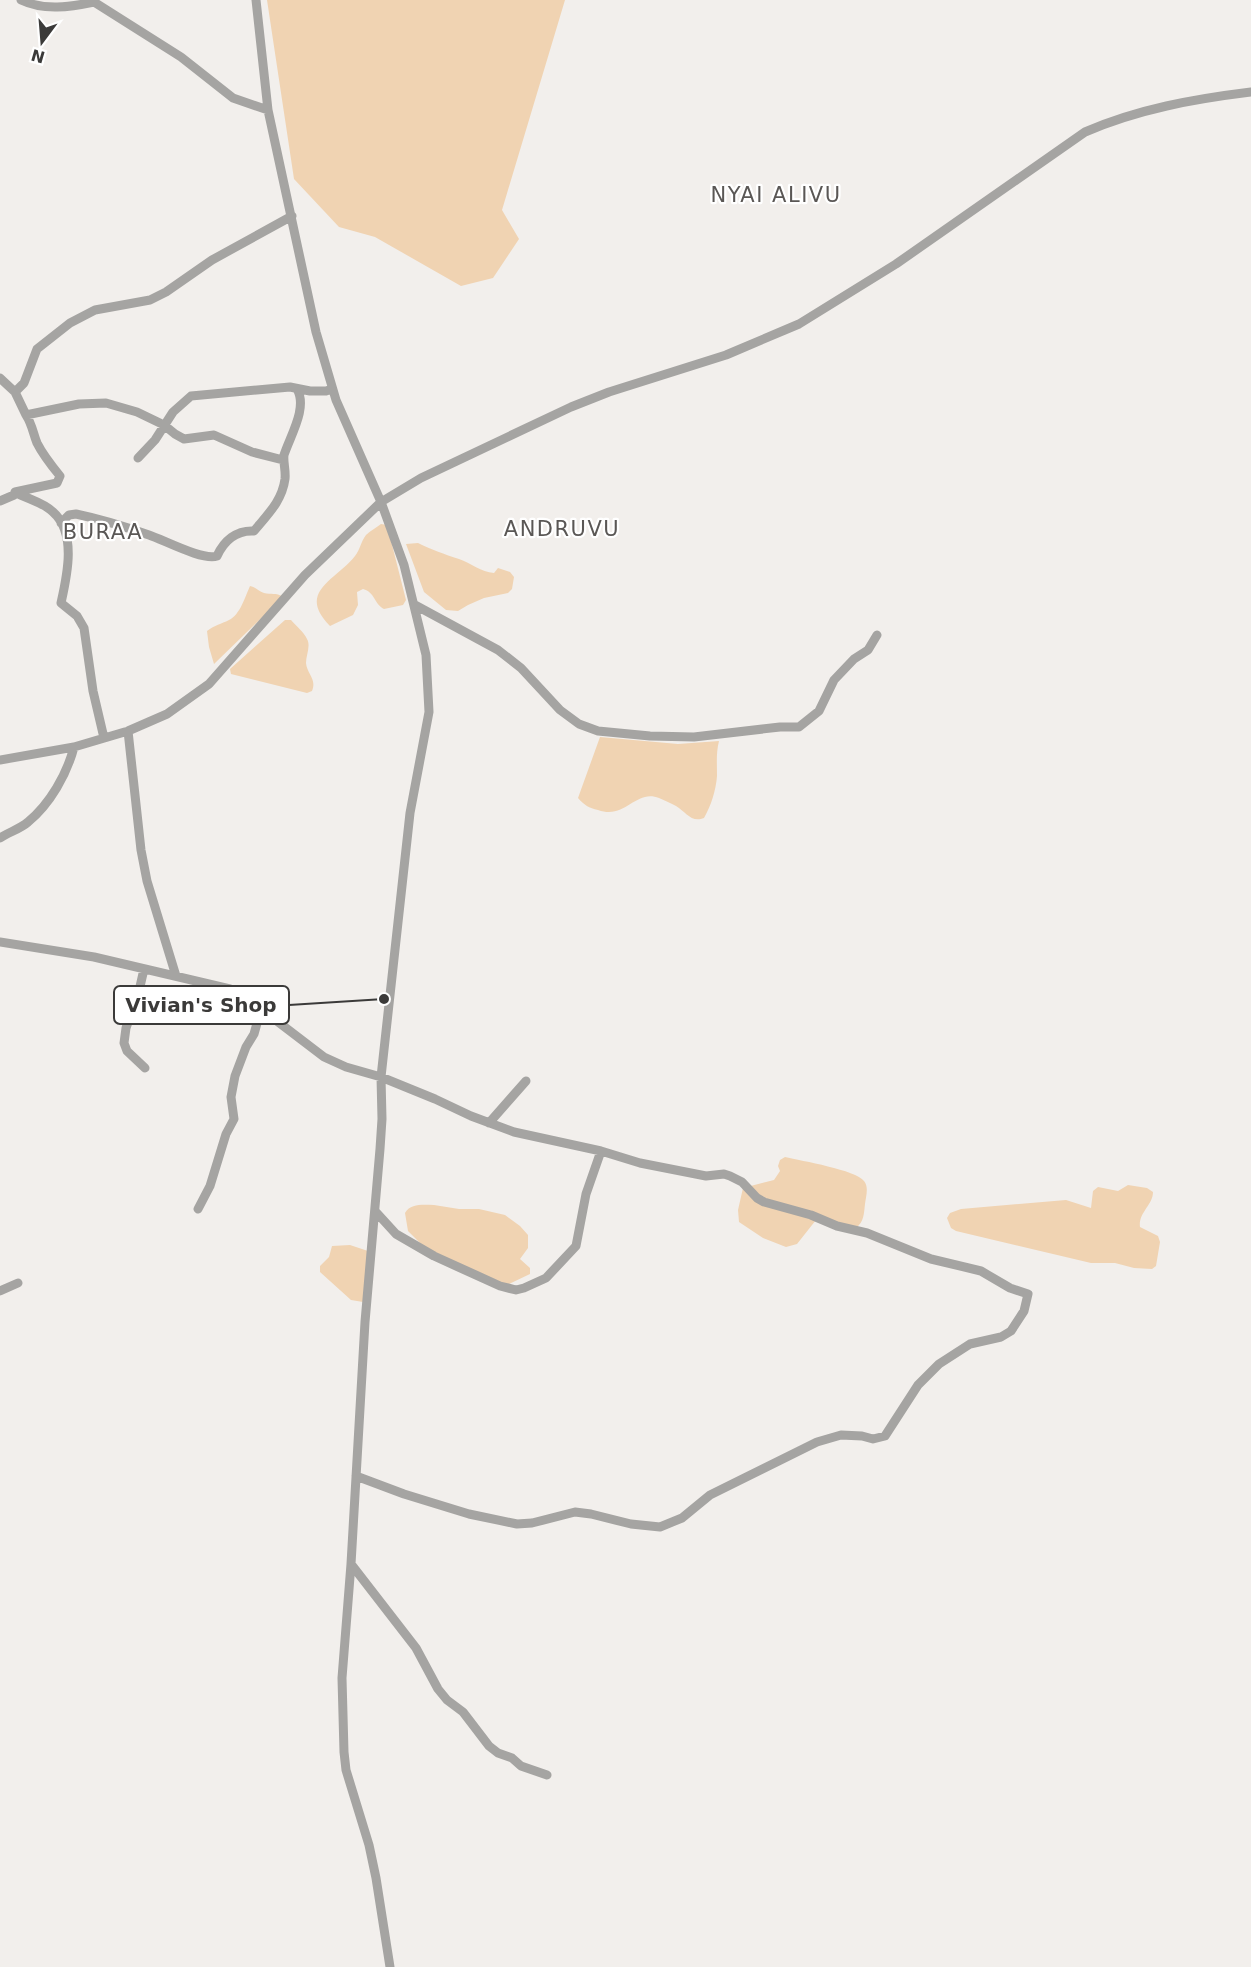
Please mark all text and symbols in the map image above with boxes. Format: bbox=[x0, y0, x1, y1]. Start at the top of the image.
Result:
north arrow bbox=[12, 12, 72, 72]
text: N bbox=[29, 45, 47, 67]
district label: NYAI ALIVU bbox=[710, 183, 842, 207]
district label: ANDRUVU bbox=[504, 517, 620, 541]
district label: BURAA bbox=[63, 520, 143, 544]
callout: Vivian's Shop bbox=[114, 986, 289, 1024]
text: Vivian's Shop bbox=[125, 993, 277, 1017]

